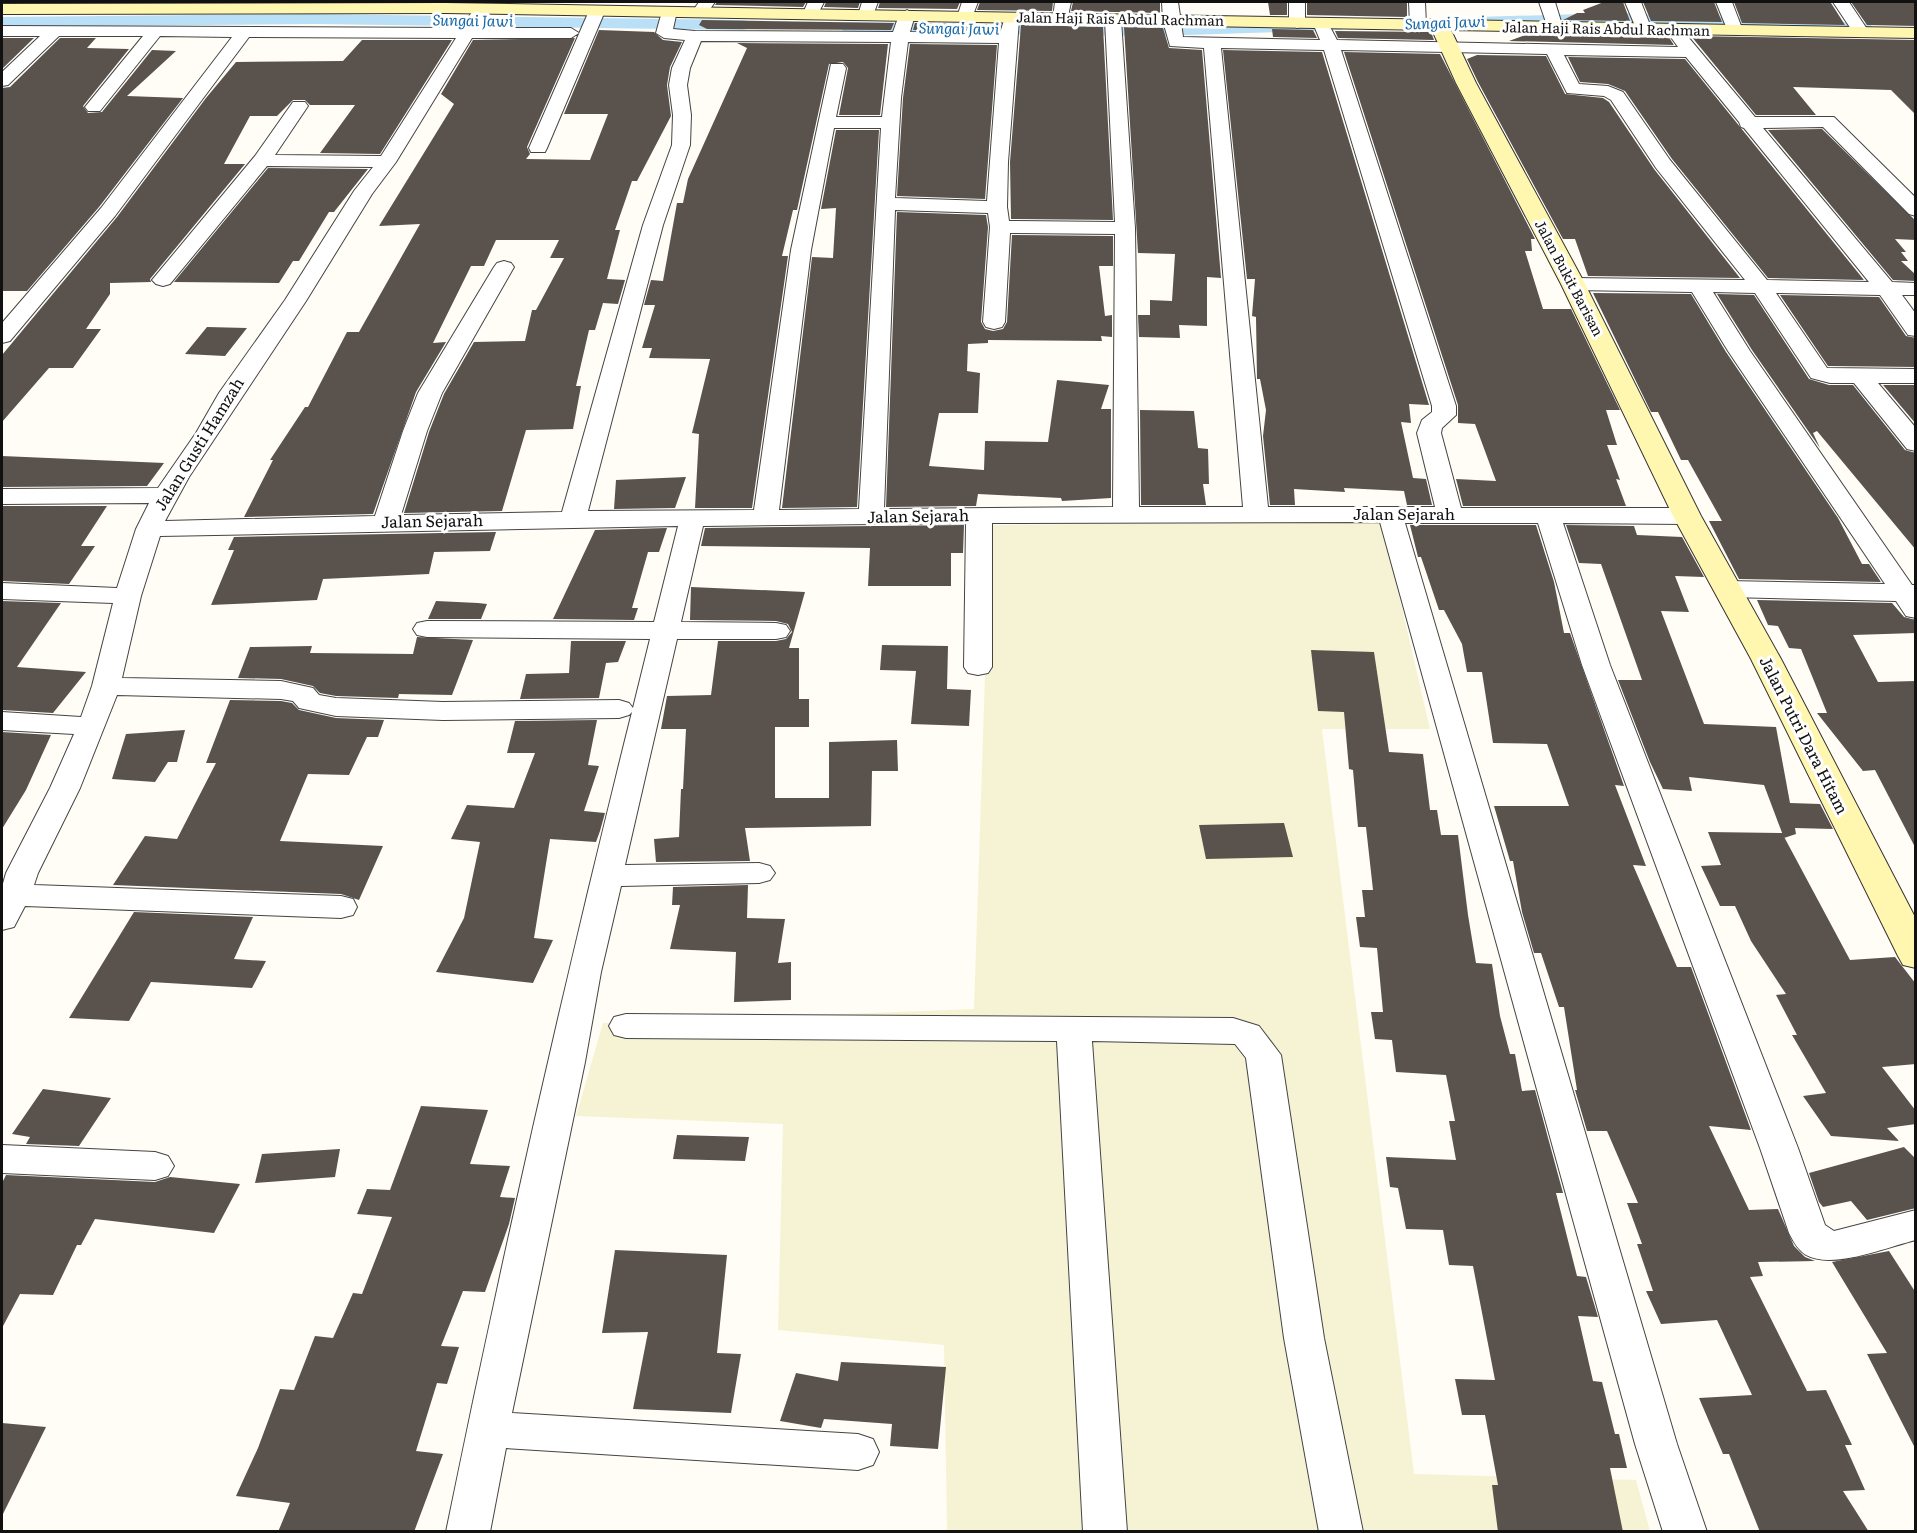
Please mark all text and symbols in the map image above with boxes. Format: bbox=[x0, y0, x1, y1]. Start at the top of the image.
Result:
street label: Jalan Haji Rais Abdul Rachman bbox=[1016, 6, 1224, 30]
water label: Sungai Jawi bbox=[433, 7, 514, 32]
water label: Sungai Jawi bbox=[1404, 9, 1486, 34]
water label: Sungai Jawi bbox=[919, 15, 1000, 40]
street label: Jalan Haji Rais Abdul Rachman bbox=[1502, 16, 1710, 40]
street label: Jalan Bukit Barisan bbox=[1531, 216, 1609, 339]
street label: Jalan Gusti Hamzah bbox=[147, 372, 249, 515]
street label: Jalan Sejarah bbox=[1353, 501, 1456, 525]
street label: Jalan Sejarah bbox=[867, 502, 970, 528]
street label: Jalan Sejarah bbox=[381, 507, 484, 533]
street label: Jalan Putri Dara Hitam bbox=[1755, 651, 1855, 818]

